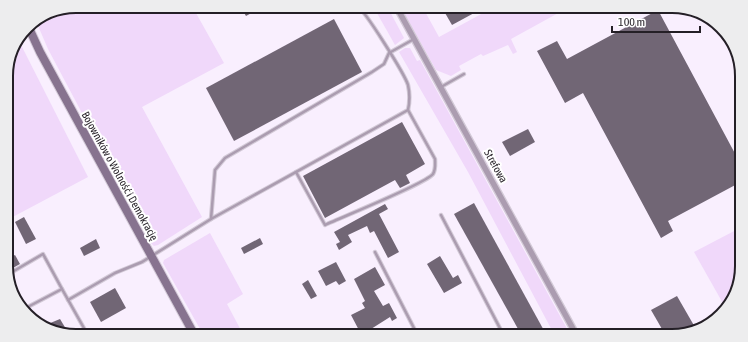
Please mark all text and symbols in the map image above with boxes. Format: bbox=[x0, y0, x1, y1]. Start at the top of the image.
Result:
scale bar bbox=[612, 8, 700, 34]
text: 100 m bbox=[618, 15, 645, 29]
street label: Bojowników o Wolność i Demokrację bbox=[80, 110, 160, 242]
street label: Strefowa bbox=[482, 147, 510, 185]

